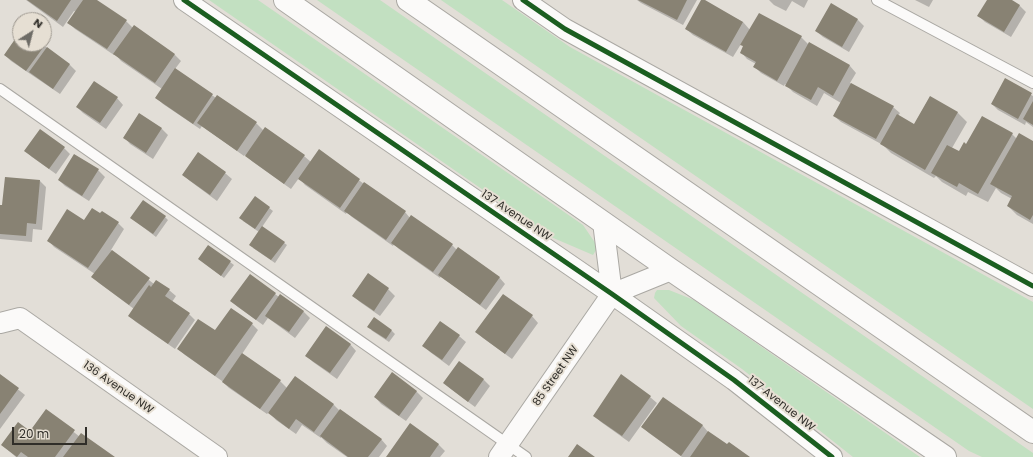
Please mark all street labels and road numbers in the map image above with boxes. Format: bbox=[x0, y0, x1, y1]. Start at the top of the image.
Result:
street label: 137 Avenue NW bbox=[478, 188, 554, 244]
street label: 85 Street NW bbox=[530, 343, 582, 409]
street label: 136 Avenue NW bbox=[80, 359, 156, 417]
street label: 137 Avenue NW bbox=[745, 374, 817, 434]

